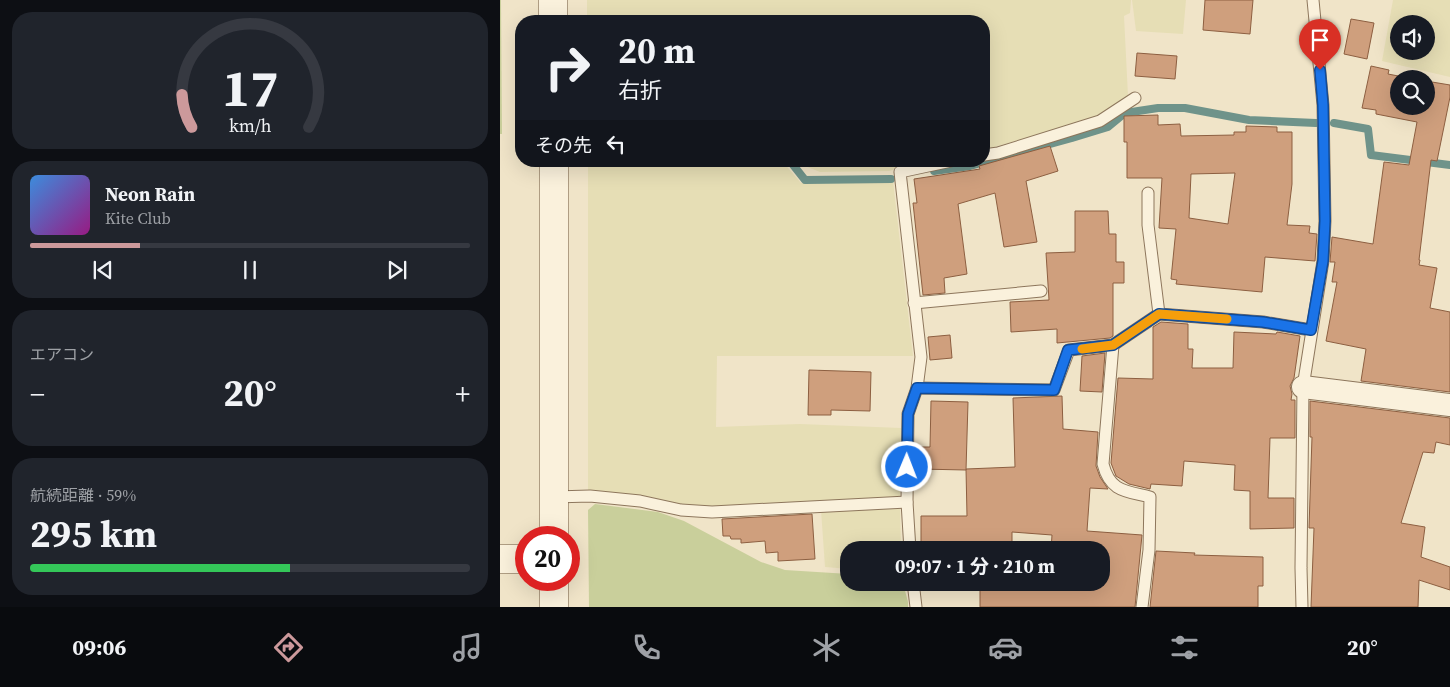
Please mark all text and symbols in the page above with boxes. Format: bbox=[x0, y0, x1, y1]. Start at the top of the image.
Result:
map controls bbox=[1390, 15, 1435, 115]
button: sound bbox=[1390, 15, 1435, 60]
pin bbox=[1299, 19, 1341, 70]
icon: arrive bbox=[1306, 26, 1334, 54]
text: 20 m bbox=[618, 27, 695, 75]
icon: right bbox=[535, 35, 600, 100]
text: 17 bbox=[222, 52, 278, 123]
button: search bbox=[1390, 70, 1435, 115]
text: 右折 bbox=[618, 75, 662, 105]
text: km/h bbox=[229, 113, 272, 138]
icon: left bbox=[602, 130, 630, 158]
text: その先 bbox=[535, 132, 592, 158]
text: Neon Rain bbox=[105, 181, 195, 207]
text: Kite Club bbox=[105, 207, 171, 229]
icon: previous bbox=[89, 256, 117, 284]
icon: pause bbox=[236, 256, 264, 284]
icon: next bbox=[383, 256, 411, 284]
text: エアコン bbox=[30, 343, 94, 365]
text: 20° bbox=[223, 367, 277, 419]
text: − bbox=[30, 375, 45, 413]
text: + bbox=[455, 375, 470, 413]
position arrow bbox=[880, 440, 932, 492]
text: 航続距離 · 59% bbox=[30, 484, 136, 506]
text: 295 km bbox=[30, 508, 157, 560]
speed limit sign: 20 bbox=[515, 526, 580, 591]
text: 09:07 · 1 分 · 210 m bbox=[895, 553, 1055, 579]
icon: directions bbox=[271, 630, 306, 665]
icon: music bbox=[450, 630, 485, 665]
icon: phone bbox=[629, 630, 664, 665]
icon: climate bbox=[809, 630, 844, 665]
icon: car bbox=[988, 630, 1023, 665]
icon: filters bbox=[1167, 630, 1202, 665]
text: 09:06 bbox=[72, 632, 126, 662]
text: 20° bbox=[1347, 632, 1378, 662]

